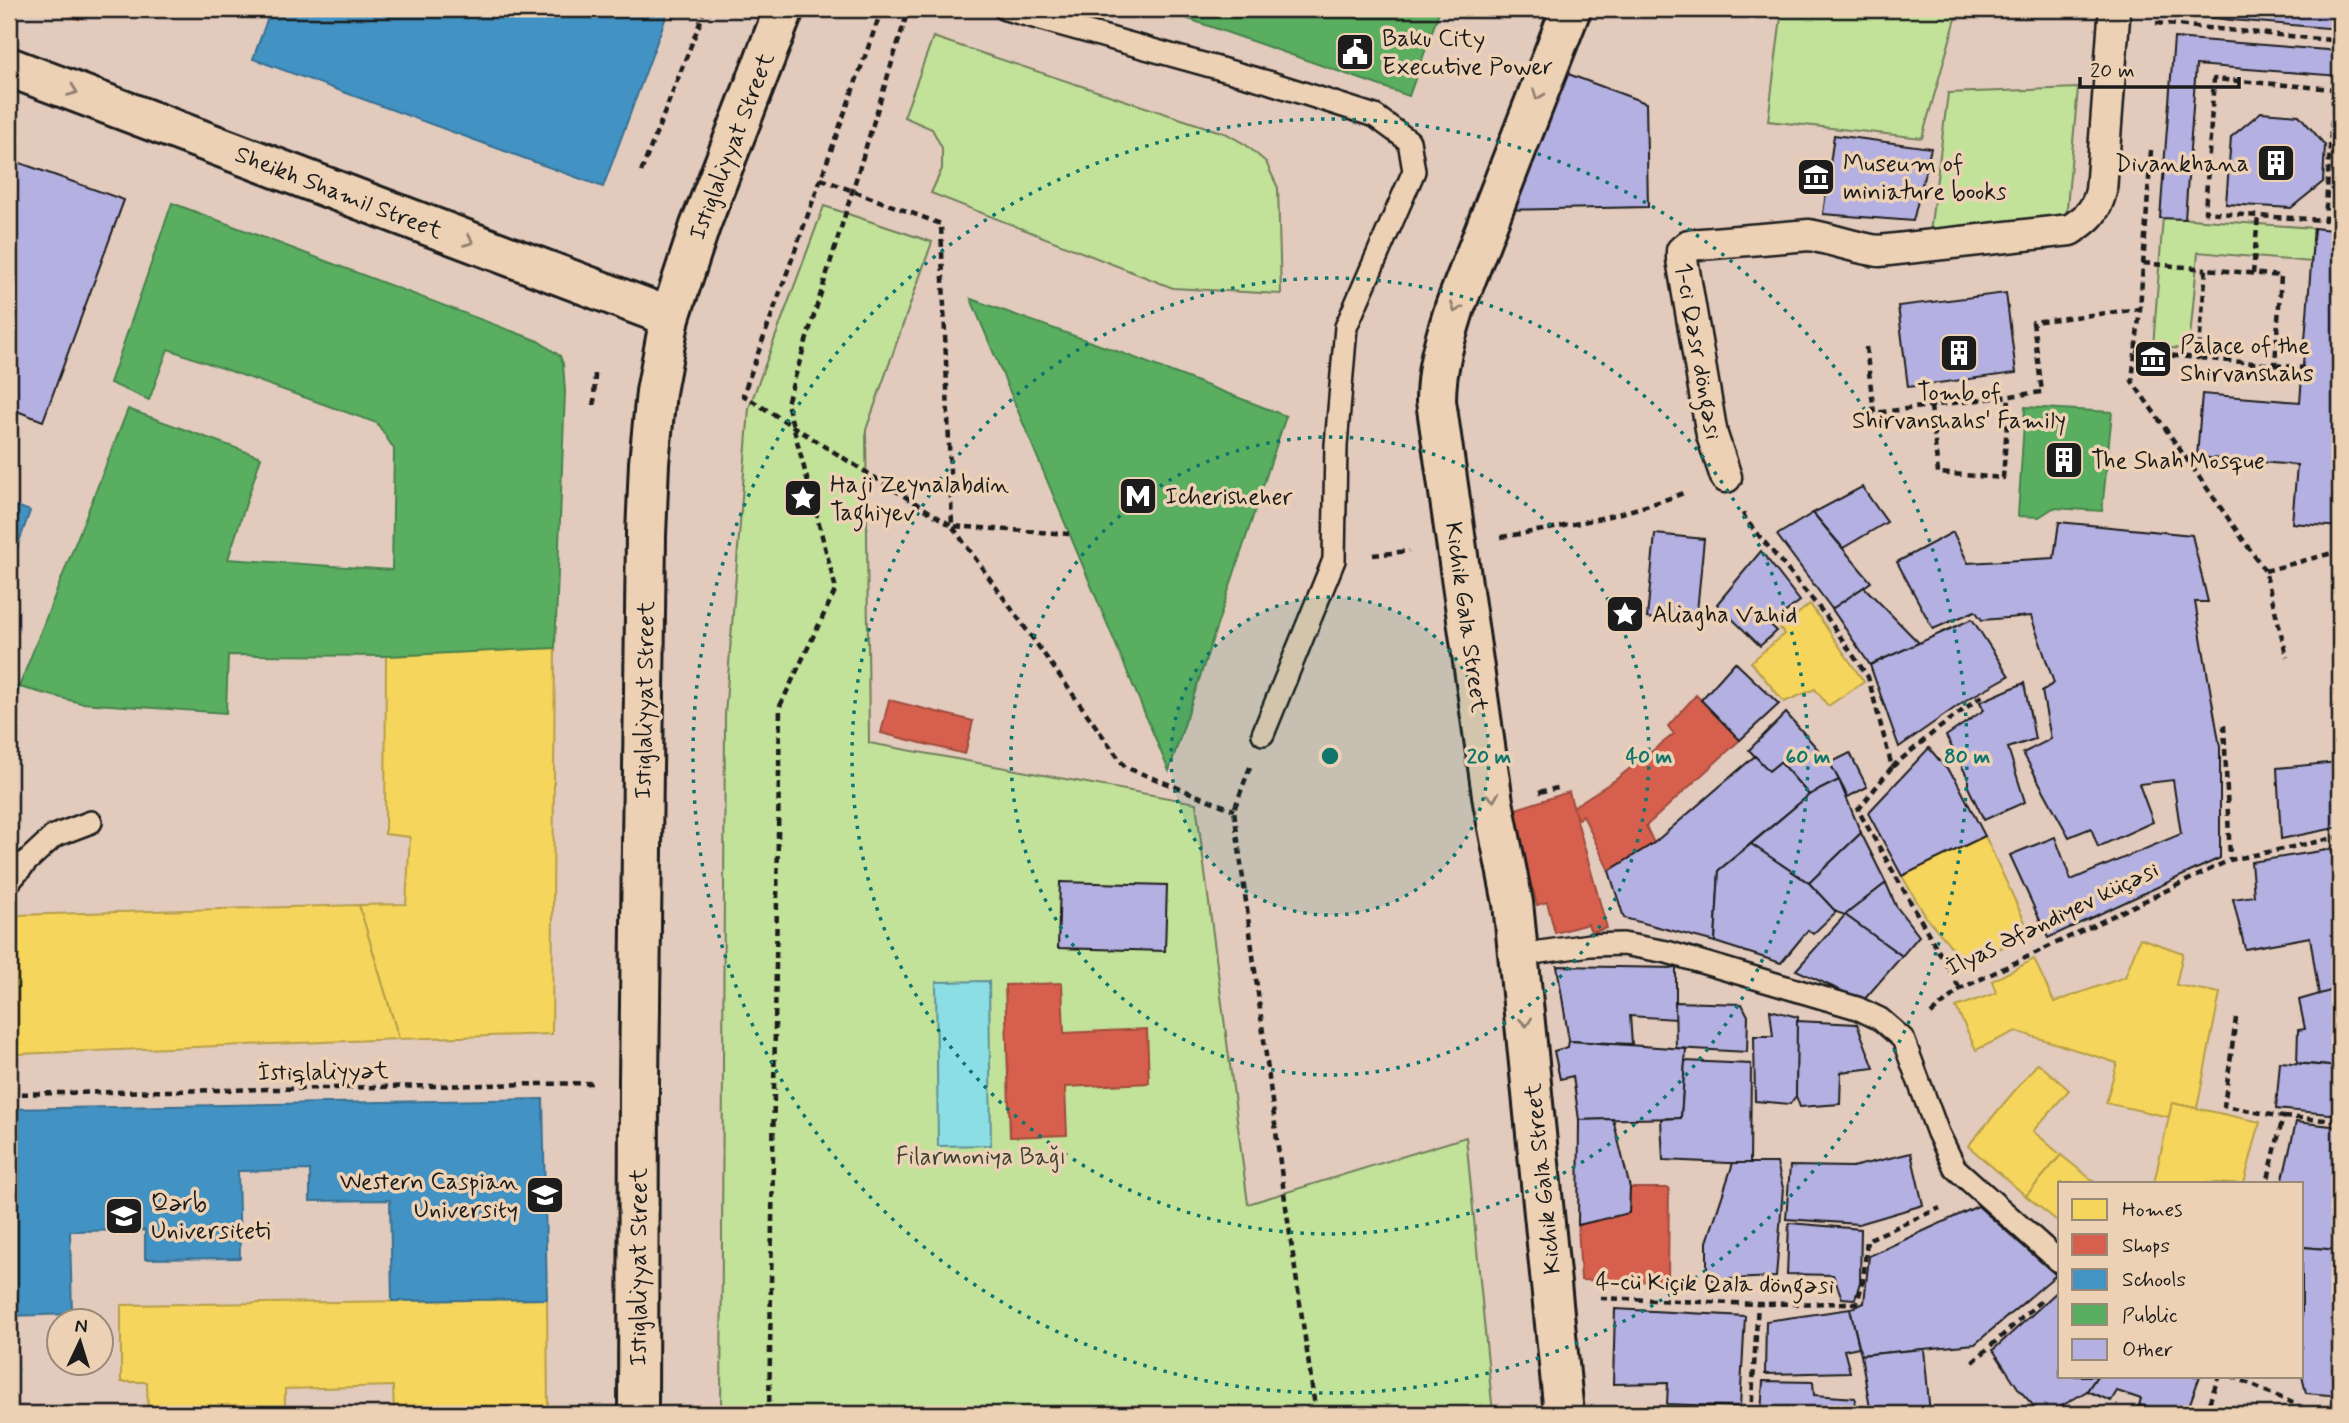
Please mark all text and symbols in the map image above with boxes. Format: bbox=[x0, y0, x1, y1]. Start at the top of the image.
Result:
place label: Baku City Executive Power bbox=[1382, 24, 1553, 83]
public building icon: Baku City Executive Power bbox=[1334, 31, 1376, 73]
scale bar bbox=[2080, 46, 2239, 90]
street label: Istiglaliyyat Street bbox=[682, 48, 782, 245]
text: 20 m bbox=[2090, 57, 2135, 85]
one-way arrow bbox=[66, 83, 78, 97]
one-way arrow bbox=[1532, 89, 1546, 101]
street label: Sheikh Shamil Street bbox=[230, 140, 447, 247]
building icon: Divankhana bbox=[2255, 142, 2297, 184]
place label: Museum of miniature books bbox=[1843, 149, 2007, 208]
place label: Divankhana bbox=[2115, 149, 2249, 180]
museum icon: Museum of miniature books bbox=[1795, 156, 1837, 198]
one-way arrow bbox=[462, 233, 474, 247]
street label: 1-ci Qəsr döngəsi bbox=[1664, 260, 1728, 443]
one-way arrow bbox=[1450, 301, 1464, 313]
place label: Palace of the Shirvanshahs bbox=[2180, 331, 2314, 390]
building icon: Tomb of Shirvanshahs' Family bbox=[1938, 332, 1980, 374]
museum icon: Palace of the Shirvanshahs bbox=[2132, 338, 2174, 380]
place label: Tomb of Shirvanshahs' Family bbox=[1852, 378, 2066, 437]
building icon: The Shah Mosque bbox=[2043, 439, 2085, 481]
place label: The Shah Mosque bbox=[2091, 446, 2265, 477]
place label: Haji Zeynalabdin Taghiyev bbox=[830, 470, 1009, 532]
metro station icon: Icherisheher bbox=[1117, 475, 1159, 517]
place icon: Haji Zeynalabdin Taghiyev bbox=[782, 477, 824, 519]
place label: Icherisheher bbox=[1165, 482, 1293, 513]
street label: Kichik Gala Street bbox=[1437, 520, 1494, 714]
place icon: Aliagha Vahid bbox=[1604, 593, 1646, 635]
place label: Aliagha Vahid bbox=[1652, 600, 1797, 631]
street label: Istiglaliyyat Street bbox=[628, 601, 663, 799]
text: 20 m bbox=[1467, 743, 1512, 771]
text: 40 m bbox=[1626, 743, 1673, 771]
text: 60 m bbox=[1785, 743, 1831, 771]
text: 80 m bbox=[1944, 743, 1990, 771]
centre of rings bbox=[1318, 744, 1342, 768]
one-way arrow bbox=[1485, 792, 1500, 803]
street label: İlyas Əfəndiyev küçəsi bbox=[1941, 854, 2164, 984]
one-way arrow bbox=[1518, 1017, 1533, 1028]
street label: İstiqlaliyyət bbox=[257, 1056, 389, 1089]
street label: Kichik Gala Street bbox=[1518, 1082, 1569, 1276]
park label: Filarmoniya Bağı bbox=[896, 1142, 1066, 1173]
place label: Western Caspian University bbox=[340, 1167, 518, 1226]
street label: Istiglaliyyat Street bbox=[624, 1168, 655, 1366]
school or university icon: Western Caspian University bbox=[524, 1174, 566, 1216]
legend bbox=[2058, 1182, 2304, 1378]
place label: Qərb Universiteti bbox=[151, 1188, 271, 1247]
school or university icon: Qərb Universiteti bbox=[103, 1195, 145, 1237]
text: Homes bbox=[2122, 1196, 2182, 1224]
text: Shops bbox=[2122, 1232, 2170, 1260]
text: Schools bbox=[2122, 1266, 2186, 1294]
street label: 4-cü Kiçik Qala döngəsi bbox=[1595, 1267, 1835, 1305]
text: Public bbox=[2122, 1302, 2178, 1330]
north arrow bbox=[46, 1308, 116, 1378]
text: N bbox=[74, 1314, 88, 1339]
text: Other bbox=[2122, 1336, 2173, 1364]

